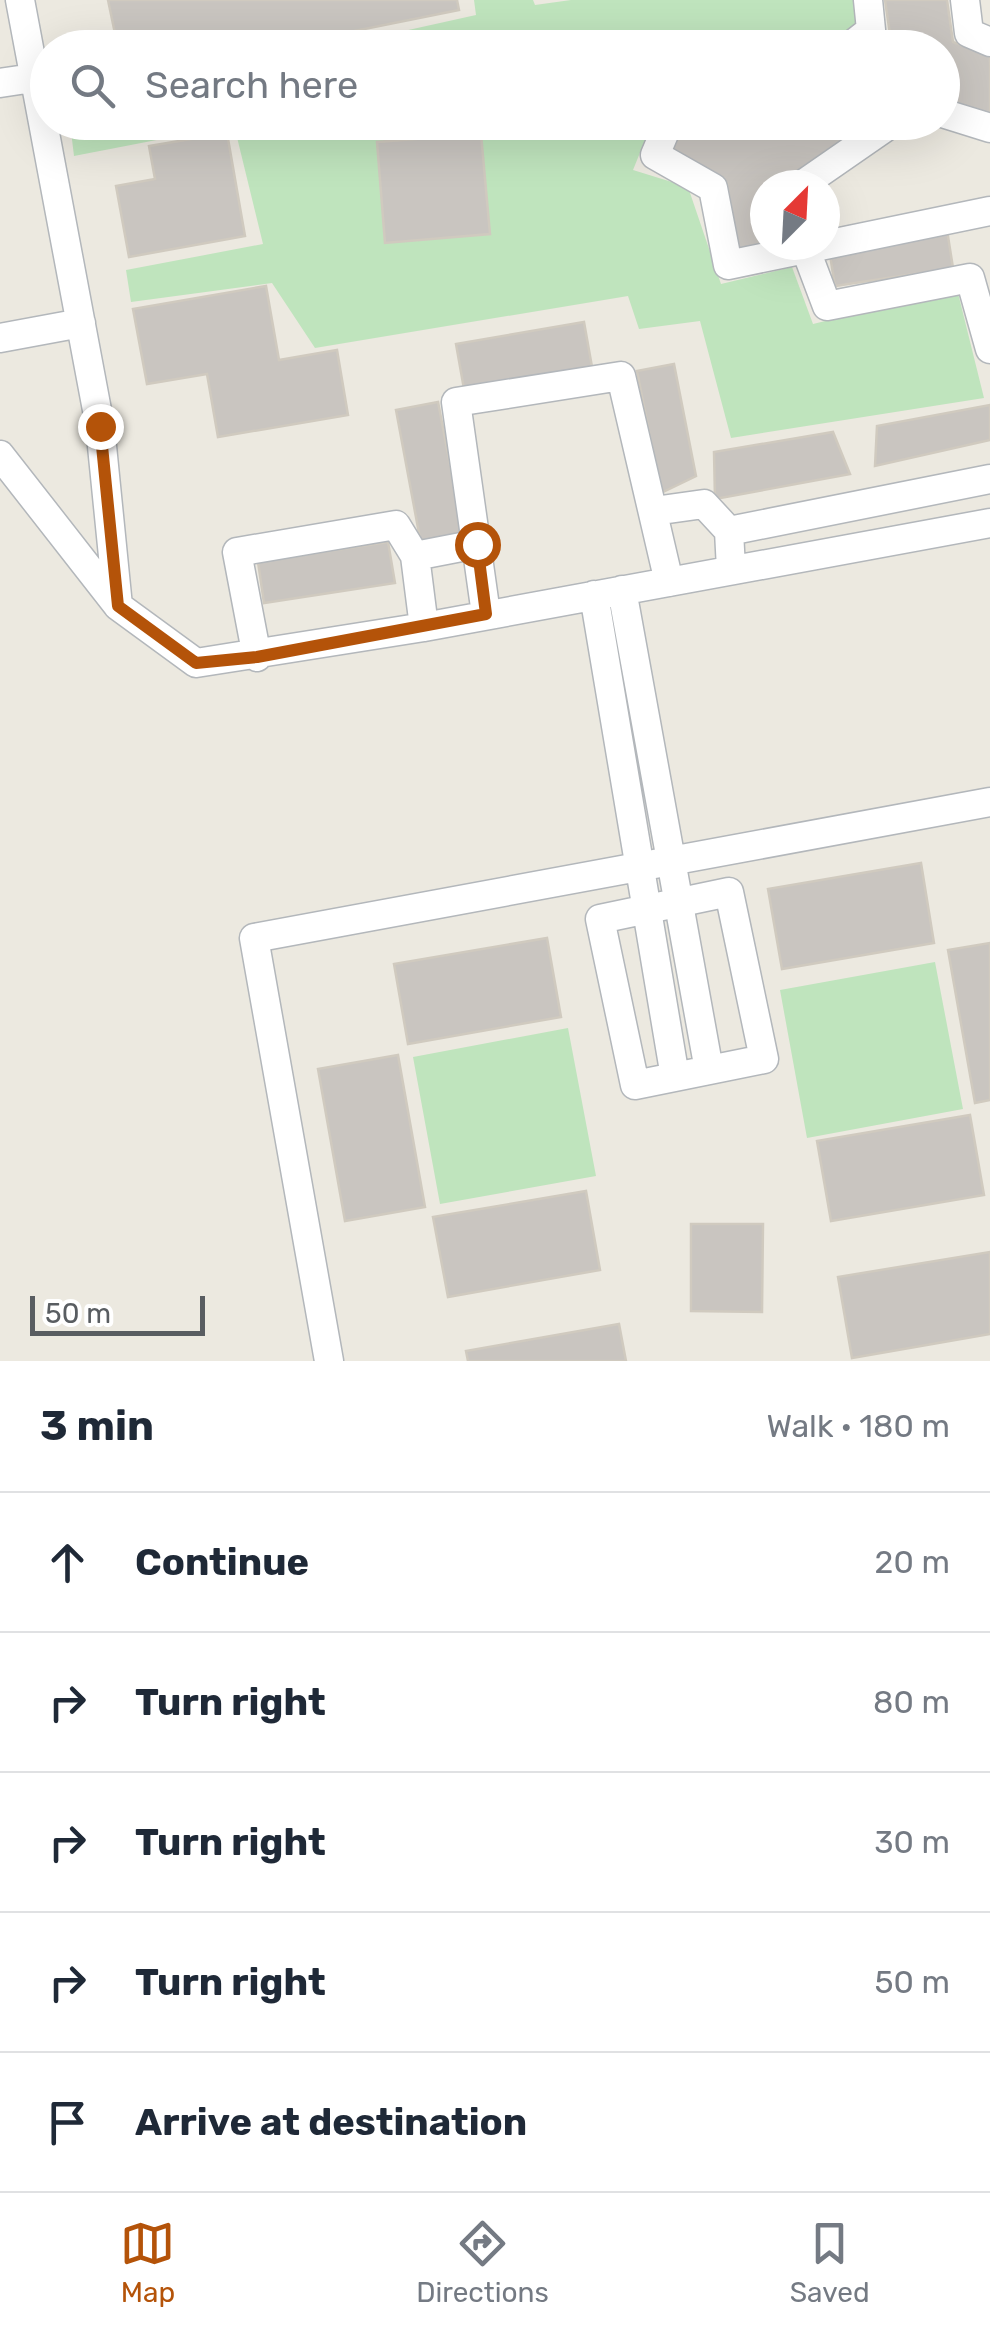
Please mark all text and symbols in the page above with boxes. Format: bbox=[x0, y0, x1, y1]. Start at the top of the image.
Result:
search box bbox=[30, 30, 960, 140]
icon: search bbox=[65, 58, 120, 113]
text: Search here bbox=[145, 62, 358, 108]
north arrow bbox=[750, 170, 840, 260]
route end bbox=[78, 404, 124, 450]
route start bbox=[455, 522, 501, 568]
scale bar bbox=[30, 1291, 205, 1336]
text: 50 m bbox=[45, 1297, 111, 1330]
text: 3 min bbox=[40, 1401, 154, 1451]
text: Walk · 180 m bbox=[767, 1407, 950, 1445]
icon: ahead bbox=[40, 1535, 95, 1590]
text: Continue bbox=[135, 1539, 309, 1585]
text: 20 m bbox=[875, 1543, 950, 1581]
icon: right bbox=[40, 1675, 95, 1730]
text: Turn right bbox=[135, 1679, 326, 1725]
text: 80 m bbox=[873, 1683, 950, 1721]
icon: right bbox=[40, 1815, 95, 1870]
text: Turn right bbox=[135, 1819, 326, 1865]
text: 30 m bbox=[874, 1823, 950, 1861]
icon: right bbox=[40, 1955, 95, 2010]
text: Turn right bbox=[135, 1959, 326, 2005]
text: 50 m bbox=[874, 1963, 950, 2001]
icon: arrive bbox=[40, 2095, 95, 2150]
text: Arrive at destination bbox=[135, 2099, 527, 2145]
tab: Map bbox=[120, 2216, 175, 2309]
tab: Directions bbox=[416, 2216, 549, 2309]
tab: Saved bbox=[790, 2216, 870, 2309]

